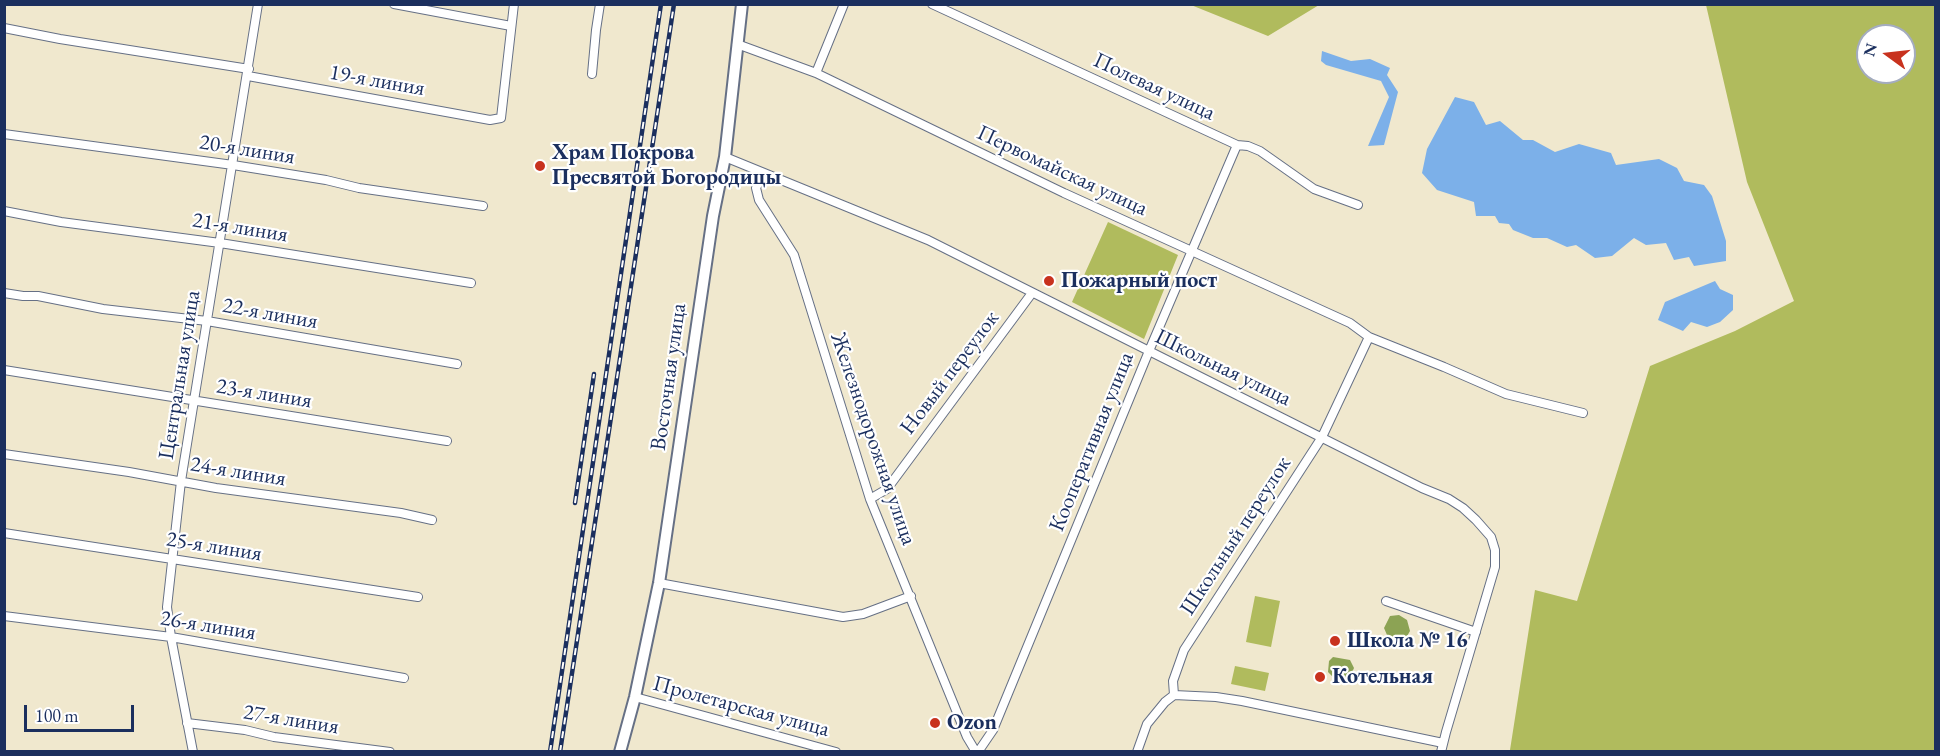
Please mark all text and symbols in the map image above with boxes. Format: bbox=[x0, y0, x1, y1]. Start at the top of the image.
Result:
north arrow bbox=[1856, 24, 1916, 84]
text: N bbox=[1858, 41, 1882, 59]
street label: Полевая улица bbox=[1089, 47, 1219, 127]
street label: 19-я линия bbox=[327, 60, 427, 102]
street label: Первомайская улица bbox=[972, 120, 1152, 222]
street label: 20-я линия bbox=[197, 129, 297, 171]
place label: Храм Покрова Пресвятой Богородицы bbox=[552, 140, 781, 192]
marker: Храм Покрова Пресвятой Богородицы bbox=[533, 159, 547, 173]
street label: 21-я линия bbox=[190, 207, 290, 249]
place label: Пожарный пост bbox=[1061, 268, 1217, 294]
marker: Пожарный пост bbox=[1042, 274, 1056, 288]
street label: Центральная улица bbox=[154, 289, 206, 461]
street label: 22-я линия bbox=[220, 293, 320, 335]
street label: Восточная улица bbox=[646, 302, 692, 452]
street label: Новый переулок bbox=[895, 306, 1005, 440]
street label: Школьная улица bbox=[1151, 324, 1295, 412]
street label: Железнодорожная улица bbox=[824, 329, 922, 549]
street label: Кооперативная улица bbox=[1044, 348, 1140, 536]
street label: 23-я линия bbox=[214, 373, 314, 415]
street label: 24-я линия bbox=[188, 451, 288, 493]
street label: Школьный переулок bbox=[1175, 452, 1297, 620]
street label: 25-я линия bbox=[164, 526, 264, 568]
street label: 26-я линия bbox=[158, 605, 258, 647]
place label: Школа № 16 bbox=[1347, 628, 1468, 654]
marker: Школа № 16 bbox=[1328, 634, 1342, 648]
place label: Котельная bbox=[1332, 664, 1433, 690]
marker: Котельная bbox=[1313, 670, 1327, 684]
street label: Пролетарская улица bbox=[650, 671, 832, 743]
scale bar bbox=[27, 693, 136, 731]
street label: 27-я линия bbox=[241, 699, 341, 741]
text: 100 m bbox=[35, 704, 79, 727]
place label: Ozon bbox=[947, 710, 997, 736]
marker: Ozon bbox=[928, 716, 942, 730]

